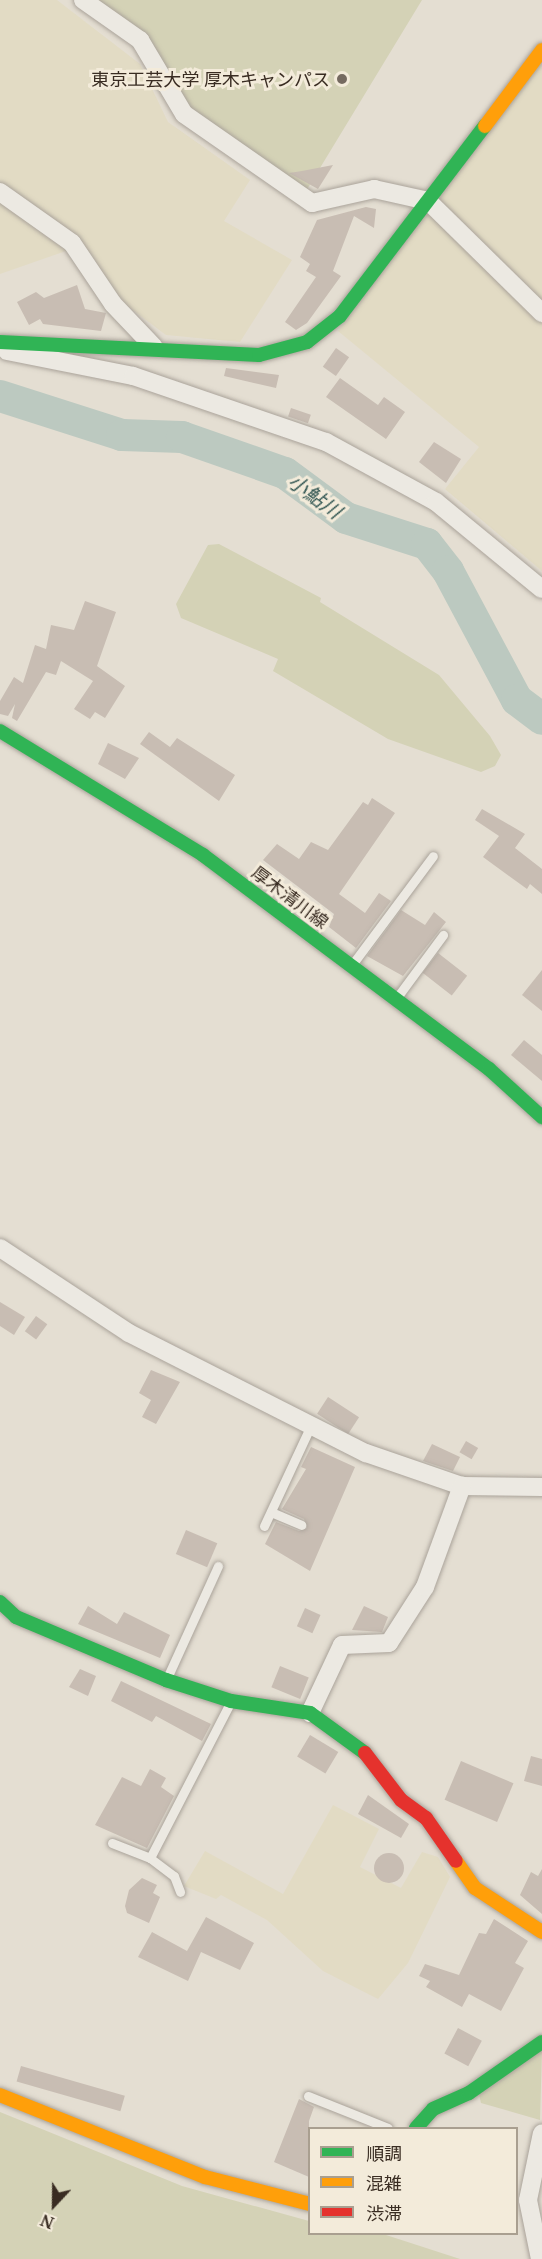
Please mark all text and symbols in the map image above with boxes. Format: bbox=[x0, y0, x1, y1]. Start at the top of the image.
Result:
place label: 東京工芸大学 厚木キャンパス bbox=[91, 68, 330, 90]
marker: 東京工芸大学 厚木キャンパス bbox=[335, 72, 349, 86]
water label: 小鮎川 bbox=[284, 469, 346, 523]
street label: 厚木清川線 bbox=[248, 861, 332, 933]
legend bbox=[308, 2127, 518, 2235]
text: 順調 bbox=[366, 2141, 402, 2165]
text: 混雑 bbox=[366, 2171, 402, 2195]
north arrow bbox=[24, 2175, 84, 2235]
text: 渋滞 bbox=[366, 2201, 402, 2225]
text: N bbox=[37, 2209, 57, 2234]

